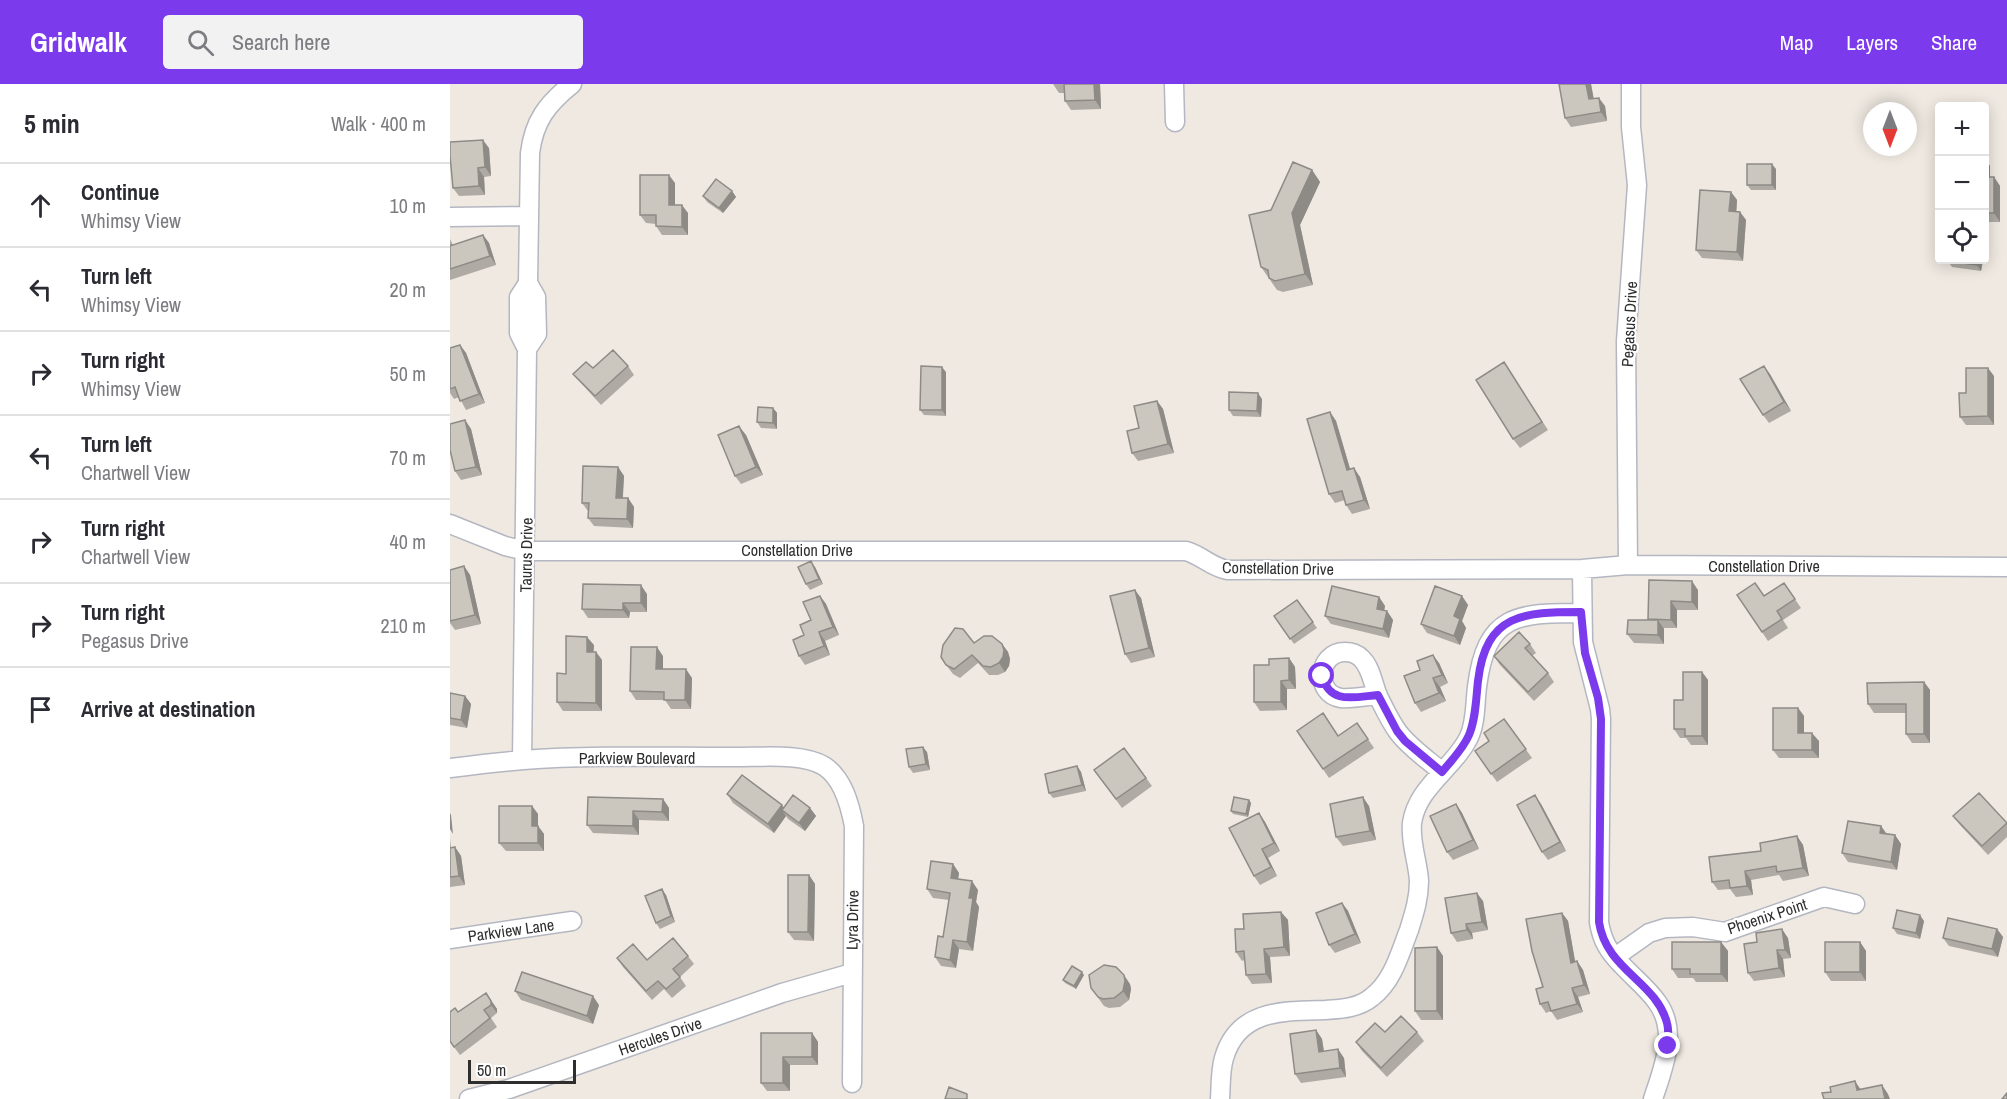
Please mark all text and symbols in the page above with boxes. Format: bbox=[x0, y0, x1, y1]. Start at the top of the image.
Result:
search box bbox=[163, 15, 583, 69]
text: Gridwalk bbox=[30, 23, 127, 61]
icon: search bbox=[184, 26, 217, 59]
text: Search here bbox=[232, 27, 330, 57]
text: Map bbox=[1780, 28, 1813, 57]
text: Layers bbox=[1846, 28, 1898, 57]
text: Share bbox=[1931, 28, 1977, 57]
north arrow bbox=[1863, 102, 1917, 156]
map controls bbox=[1935, 102, 1989, 264]
button: + bbox=[1935, 102, 1989, 156]
text: 5 min bbox=[24, 106, 80, 141]
text: Walk · 400 m bbox=[331, 110, 426, 137]
button: − bbox=[1935, 156, 1989, 210]
text: Continue bbox=[81, 177, 159, 207]
icon: ahead bbox=[24, 189, 57, 222]
text: 10 m bbox=[390, 192, 426, 219]
text: Whimsy View bbox=[81, 207, 181, 234]
button: locate bbox=[1935, 210, 1989, 264]
text: Turn left bbox=[81, 261, 152, 291]
icon: left bbox=[24, 273, 57, 306]
text: 20 m bbox=[390, 276, 426, 303]
street label: Pegasus Drive bbox=[1616, 280, 1642, 368]
text: Whimsy View bbox=[81, 291, 181, 318]
text: Turn right bbox=[81, 345, 165, 375]
icon: right bbox=[24, 357, 57, 390]
text: 50 m bbox=[390, 360, 426, 387]
text: Whimsy View bbox=[81, 375, 181, 402]
text: Turn left bbox=[81, 429, 152, 459]
icon: left bbox=[24, 441, 57, 474]
text: 70 m bbox=[390, 444, 426, 471]
text: Chartwell View bbox=[81, 459, 190, 486]
text: Turn right bbox=[81, 513, 165, 543]
street label: Taurus Drive bbox=[514, 518, 538, 592]
icon: right bbox=[24, 525, 57, 558]
text: 40 m bbox=[390, 528, 426, 555]
street label: Constellation Drive bbox=[741, 539, 853, 561]
text: Chartwell View bbox=[81, 543, 190, 570]
street label: Constellation Drive bbox=[1708, 555, 1820, 577]
street label: Constellation Drive bbox=[1222, 556, 1334, 580]
text: Turn right bbox=[81, 597, 165, 627]
icon: right bbox=[24, 609, 57, 642]
text: 210 m bbox=[380, 612, 426, 639]
text: Pegasus Drive bbox=[81, 627, 189, 654]
route start bbox=[1308, 662, 1334, 688]
icon: arrive bbox=[24, 693, 57, 726]
text: Arrive at destination bbox=[81, 694, 255, 724]
street label: Parkview Boulevard bbox=[579, 747, 695, 769]
street label: Lyra Drive bbox=[840, 890, 864, 950]
street label: Phoenix Point bbox=[1724, 893, 1810, 939]
street label: Parkview Lane bbox=[466, 913, 556, 947]
street label: Hercules Drive bbox=[615, 1011, 705, 1061]
route end bbox=[1654, 1032, 1680, 1058]
scale bar bbox=[468, 1057, 576, 1084]
text: 50 m bbox=[477, 1059, 506, 1081]

